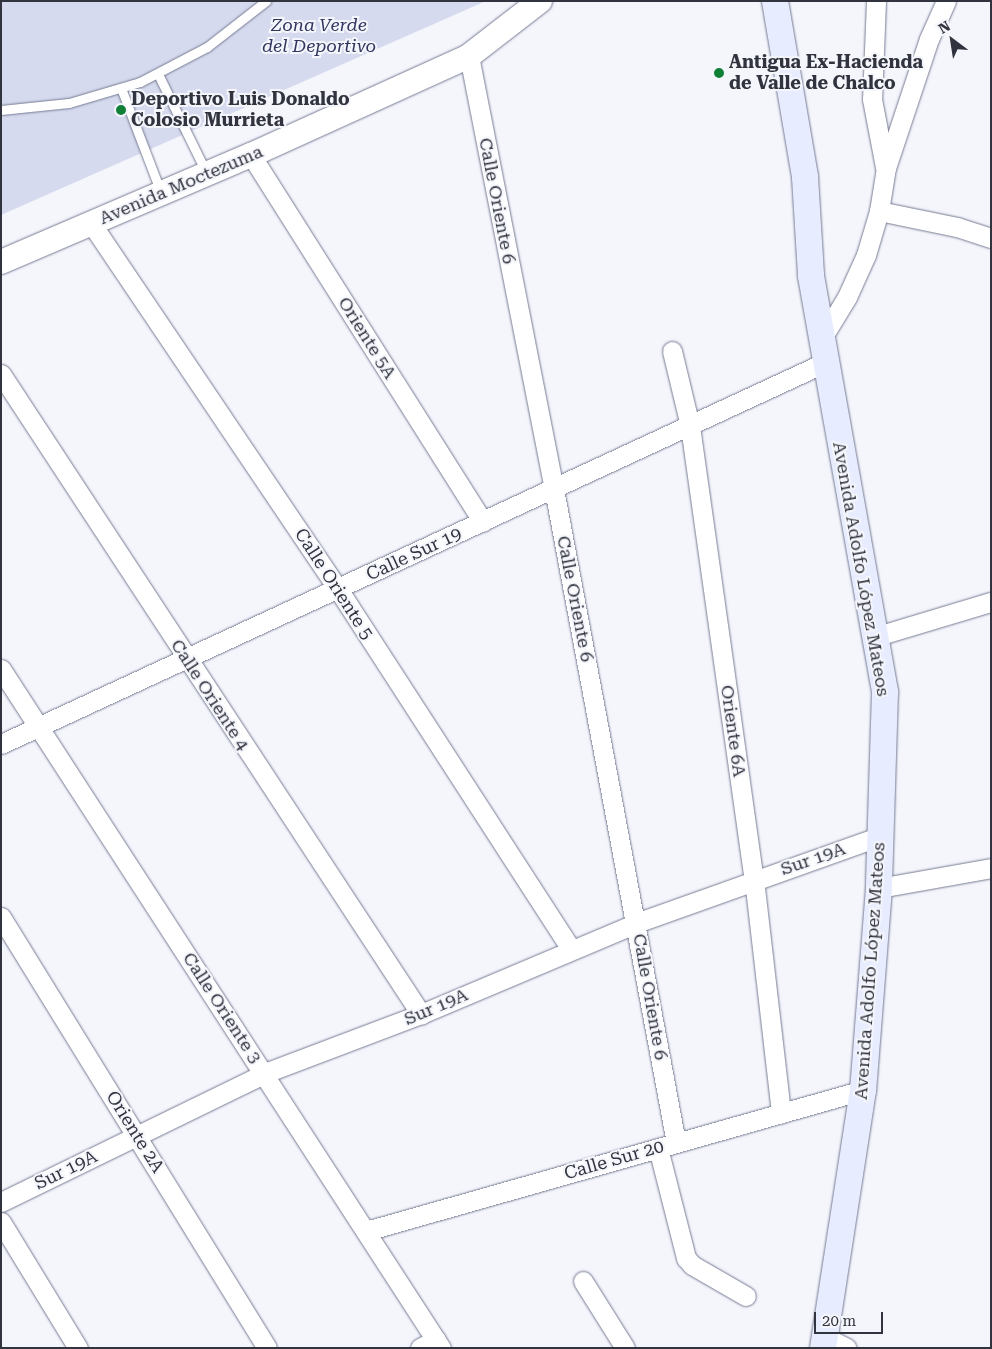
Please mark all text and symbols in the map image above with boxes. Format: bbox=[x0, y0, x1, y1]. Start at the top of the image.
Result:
park label: Zona Verde del Deportivo bbox=[262, 15, 376, 58]
north arrow bbox=[927, 15, 977, 65]
text: N bbox=[936, 18, 953, 37]
place label: Antigua Ex-Hacienda de Valle de Chalco bbox=[729, 52, 923, 94]
marker: Antigua Ex-Hacienda de Valle de Chalco bbox=[713, 67, 725, 79]
place label: Deportivo Luis Donaldo Colosio Murrieta bbox=[131, 89, 350, 132]
marker: Deportivo Luis Donaldo Colosio Murrieta bbox=[115, 104, 127, 116]
street label: Calle Oriente 6 bbox=[474, 136, 520, 266]
street label: Avenida Moctezuma bbox=[96, 141, 266, 229]
street label: Oriente 5A bbox=[333, 293, 401, 383]
street label: Avenida Adolfo López Mateos bbox=[828, 440, 894, 698]
street label: Calle Sur 19 bbox=[363, 522, 465, 586]
street label: Calle Oriente 5 bbox=[290, 524, 378, 644]
street label: Calle Oriente 6 bbox=[552, 534, 598, 664]
street label: Calle Oriente 4 bbox=[166, 635, 254, 755]
street label: Oriente 6A bbox=[716, 684, 750, 778]
street label: Sur 19A bbox=[778, 838, 848, 880]
street label: Avenida Adolfo López Mateos bbox=[850, 842, 890, 1100]
street label: Calle Oriente 6 bbox=[628, 932, 672, 1062]
street label: Calle Oriente 3 bbox=[178, 948, 266, 1068]
street label: Sur 19A bbox=[401, 984, 471, 1030]
street label: Oriente 2A bbox=[101, 1087, 169, 1177]
street label: Calle Sur 20 bbox=[562, 1135, 666, 1185]
street label: Sur 19A bbox=[31, 1146, 101, 1194]
scale bar bbox=[817, 1302, 886, 1334]
text: 20 m bbox=[822, 1312, 856, 1330]

